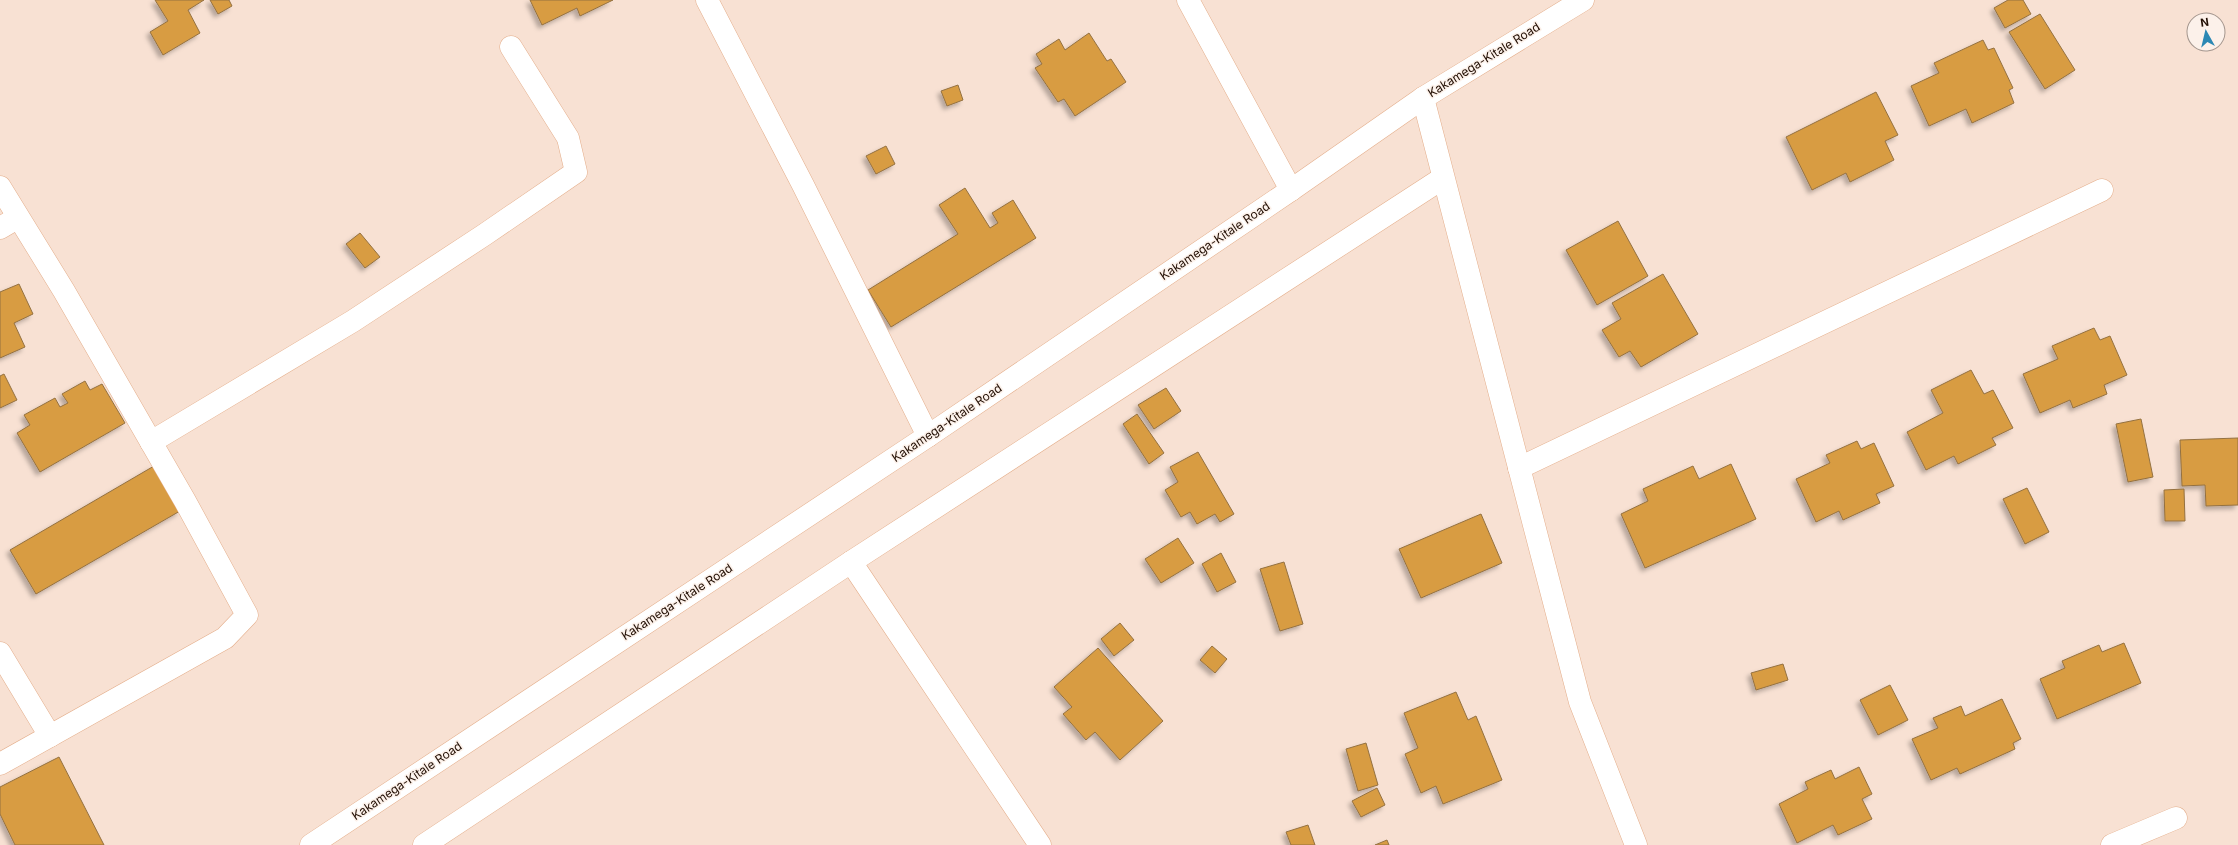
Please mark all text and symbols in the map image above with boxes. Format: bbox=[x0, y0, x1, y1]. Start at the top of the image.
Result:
north arrow bbox=[2186, 12, 2226, 52]
text: N bbox=[2199, 15, 2210, 30]
street label: Kakamega-Kitale Road bbox=[1425, 19, 1543, 100]
street label: Kakamega-Kitale Road bbox=[1157, 198, 1273, 283]
street label: Kakamega-Kitale Road bbox=[889, 380, 1005, 465]
street label: Kakamega-Kitale Road bbox=[618, 560, 735, 643]
street label: Kakamega-Kitale Road bbox=[349, 738, 465, 823]

